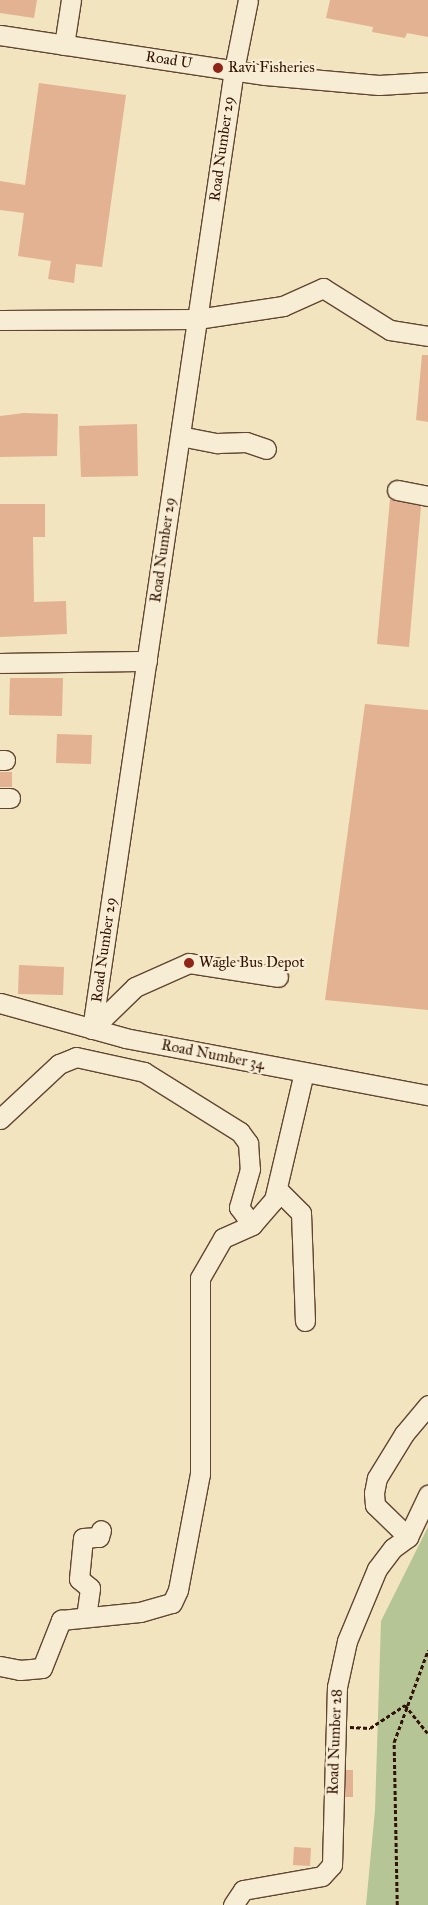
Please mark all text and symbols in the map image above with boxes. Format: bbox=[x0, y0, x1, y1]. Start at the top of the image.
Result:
street label: Road U bbox=[144, 47, 194, 73]
place label: Ravi Fisheries bbox=[228, 59, 315, 77]
marker: Ravi Fisheries bbox=[212, 62, 224, 74]
street label: Road Number 29 bbox=[206, 95, 238, 203]
street label: Road Number 29 bbox=[147, 496, 179, 604]
street label: Road Number 29 bbox=[88, 896, 120, 1004]
place label: Wagle Bus Depot bbox=[199, 954, 305, 972]
marker: Wagle Bus Depot bbox=[183, 957, 195, 969]
street label: Road Number 34 bbox=[160, 1036, 266, 1074]
street label: Road Number 28 bbox=[324, 1689, 346, 1795]

